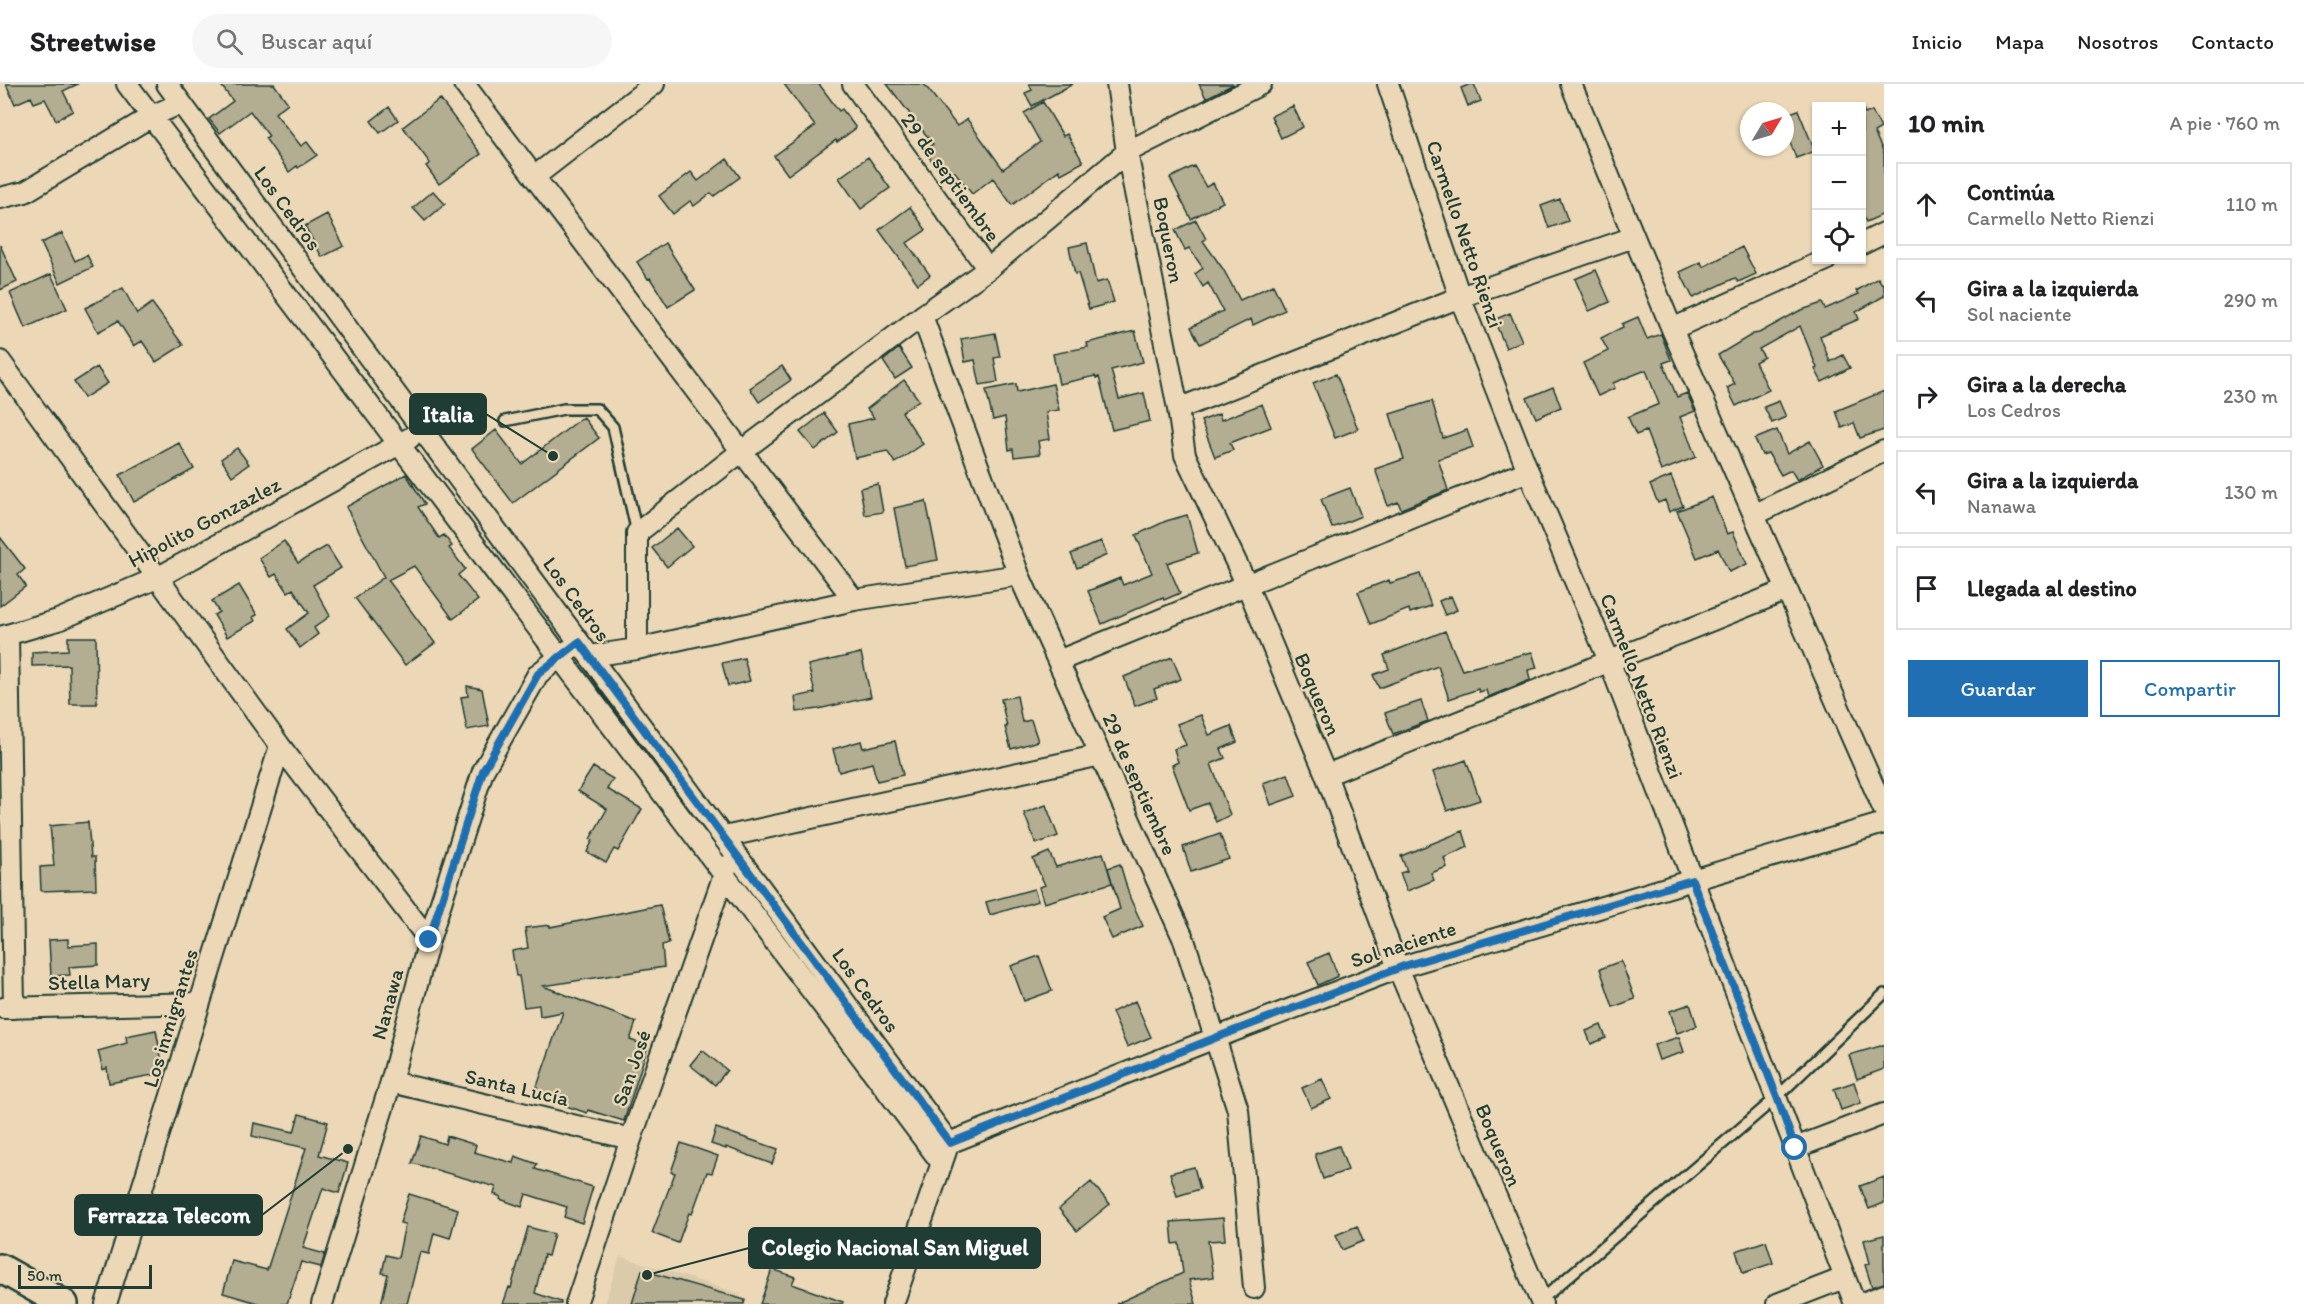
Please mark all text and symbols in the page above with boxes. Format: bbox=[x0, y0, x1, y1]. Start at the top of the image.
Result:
search box bbox=[192, 14, 612, 68]
text: Streetwise bbox=[30, 24, 156, 58]
icon: search bbox=[213, 25, 246, 58]
text: Buscar aquí bbox=[261, 28, 372, 55]
text: Inicio bbox=[1912, 29, 1962, 54]
text: Mapa bbox=[1995, 29, 2044, 54]
text: Nosotros bbox=[2077, 29, 2158, 54]
text: Contacto bbox=[2191, 29, 2274, 54]
north arrow bbox=[1740, 102, 1794, 156]
map controls bbox=[1812, 102, 1866, 264]
button: + bbox=[1812, 102, 1866, 156]
text: 10 min bbox=[1908, 107, 1984, 139]
street label: 29 de septiembre bbox=[896, 108, 1006, 246]
text: A pie · 760 m bbox=[2170, 111, 2280, 135]
street label: Carmello Netto Rienzi bbox=[1421, 137, 1509, 331]
button: − bbox=[1812, 156, 1866, 210]
street label: Los Cedros bbox=[249, 161, 327, 255]
text: Continúa bbox=[1967, 179, 2055, 206]
icon: ahead bbox=[1910, 188, 1943, 221]
text: 110 m bbox=[2226, 192, 2278, 216]
street label: Boqueron bbox=[1148, 195, 1190, 285]
text: Carmello Netto Rienzi bbox=[1967, 206, 2154, 230]
button: locate bbox=[1812, 210, 1866, 264]
text: Gira a la izquierda bbox=[1967, 275, 2138, 302]
icon: left bbox=[1910, 284, 1943, 317]
text: 290 m bbox=[2223, 288, 2278, 312]
text: Sol naciente bbox=[1967, 302, 2071, 326]
text: Gira a la derecha bbox=[1967, 371, 2126, 398]
icon: right bbox=[1910, 380, 1943, 413]
text: 230 m bbox=[2223, 384, 2278, 408]
callout: Italia bbox=[410, 394, 486, 434]
text: Los Cedros bbox=[1967, 398, 2061, 422]
text: Italia bbox=[422, 401, 474, 428]
text: Gira a la izquierda bbox=[1967, 467, 2138, 494]
street label: Hipolito Gonzazlez bbox=[123, 471, 285, 573]
icon: left bbox=[1910, 476, 1943, 509]
text: 130 m bbox=[2224, 480, 2278, 504]
text: Nanawa bbox=[1967, 494, 2036, 518]
street label: Los Cedros bbox=[538, 552, 616, 646]
icon: arrive bbox=[1910, 572, 1943, 605]
text: Llegada al destino bbox=[1967, 575, 2137, 602]
street label: Carmello Netto Rienzi bbox=[1595, 590, 1689, 782]
street label: Boqueron bbox=[1289, 649, 1347, 739]
button: Guardar bbox=[1908, 660, 2088, 717]
button: Compartir bbox=[2100, 660, 2280, 717]
street label: 29 de septiembre bbox=[1097, 709, 1183, 859]
street label: Sol naciente bbox=[1347, 915, 1459, 973]
route end bbox=[415, 926, 441, 952]
street label: Los Cedros bbox=[827, 943, 905, 1037]
street label: Los inmigrantes bbox=[137, 946, 203, 1090]
street label: Nanawa bbox=[366, 966, 408, 1042]
street label: Stella Mary bbox=[47, 967, 151, 995]
street label: San José bbox=[606, 1027, 656, 1109]
street label: Santa Lucía bbox=[463, 1063, 571, 1111]
street label: Boqueron bbox=[1470, 1100, 1528, 1190]
route start bbox=[1781, 1134, 1807, 1160]
callout: Ferrazza Telecom bbox=[75, 1195, 262, 1235]
text: Ferrazza Telecom bbox=[87, 1202, 251, 1229]
callout: Colegio Nacional San Miguel bbox=[749, 1228, 1040, 1268]
text: Colegio Nacional San Miguel bbox=[761, 1234, 1029, 1261]
scale bar bbox=[18, 1262, 152, 1290]
text: 50 m bbox=[27, 1266, 62, 1285]

